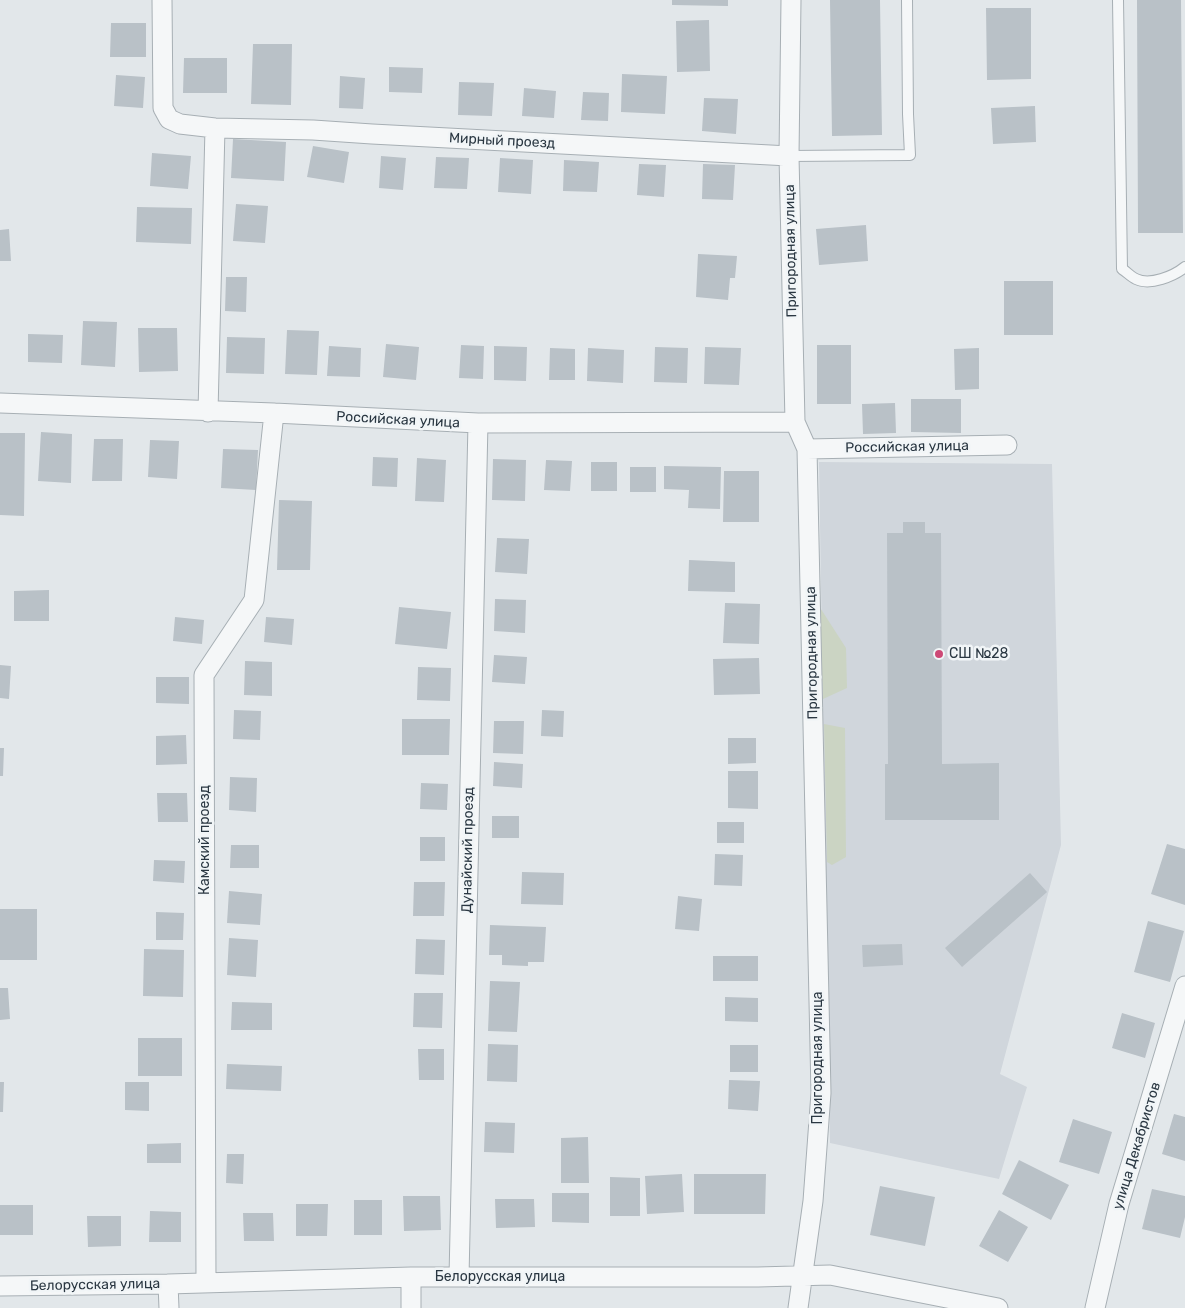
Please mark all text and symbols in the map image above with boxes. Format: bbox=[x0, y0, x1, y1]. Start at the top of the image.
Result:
street label: Мирный проезд bbox=[448, 130, 556, 152]
street label: Пригородная улица bbox=[781, 184, 801, 318]
street label: Российская улица bbox=[336, 408, 460, 432]
street label: Российская улица bbox=[845, 438, 969, 456]
street label: Пригородная улица bbox=[802, 586, 822, 720]
place label: СШ №28 bbox=[949, 646, 1008, 662]
marker: СШ №28 bbox=[933, 648, 945, 660]
street label: Камский проезд bbox=[197, 785, 213, 895]
street label: Дунайский проезд bbox=[459, 787, 477, 913]
street label: Пригородная улица bbox=[810, 991, 826, 1125]
street label: улица Декабристов bbox=[1110, 1080, 1164, 1212]
street label: Белорусская улица bbox=[435, 1269, 565, 1285]
street label: Белорусская улица bbox=[30, 1275, 160, 1295]

